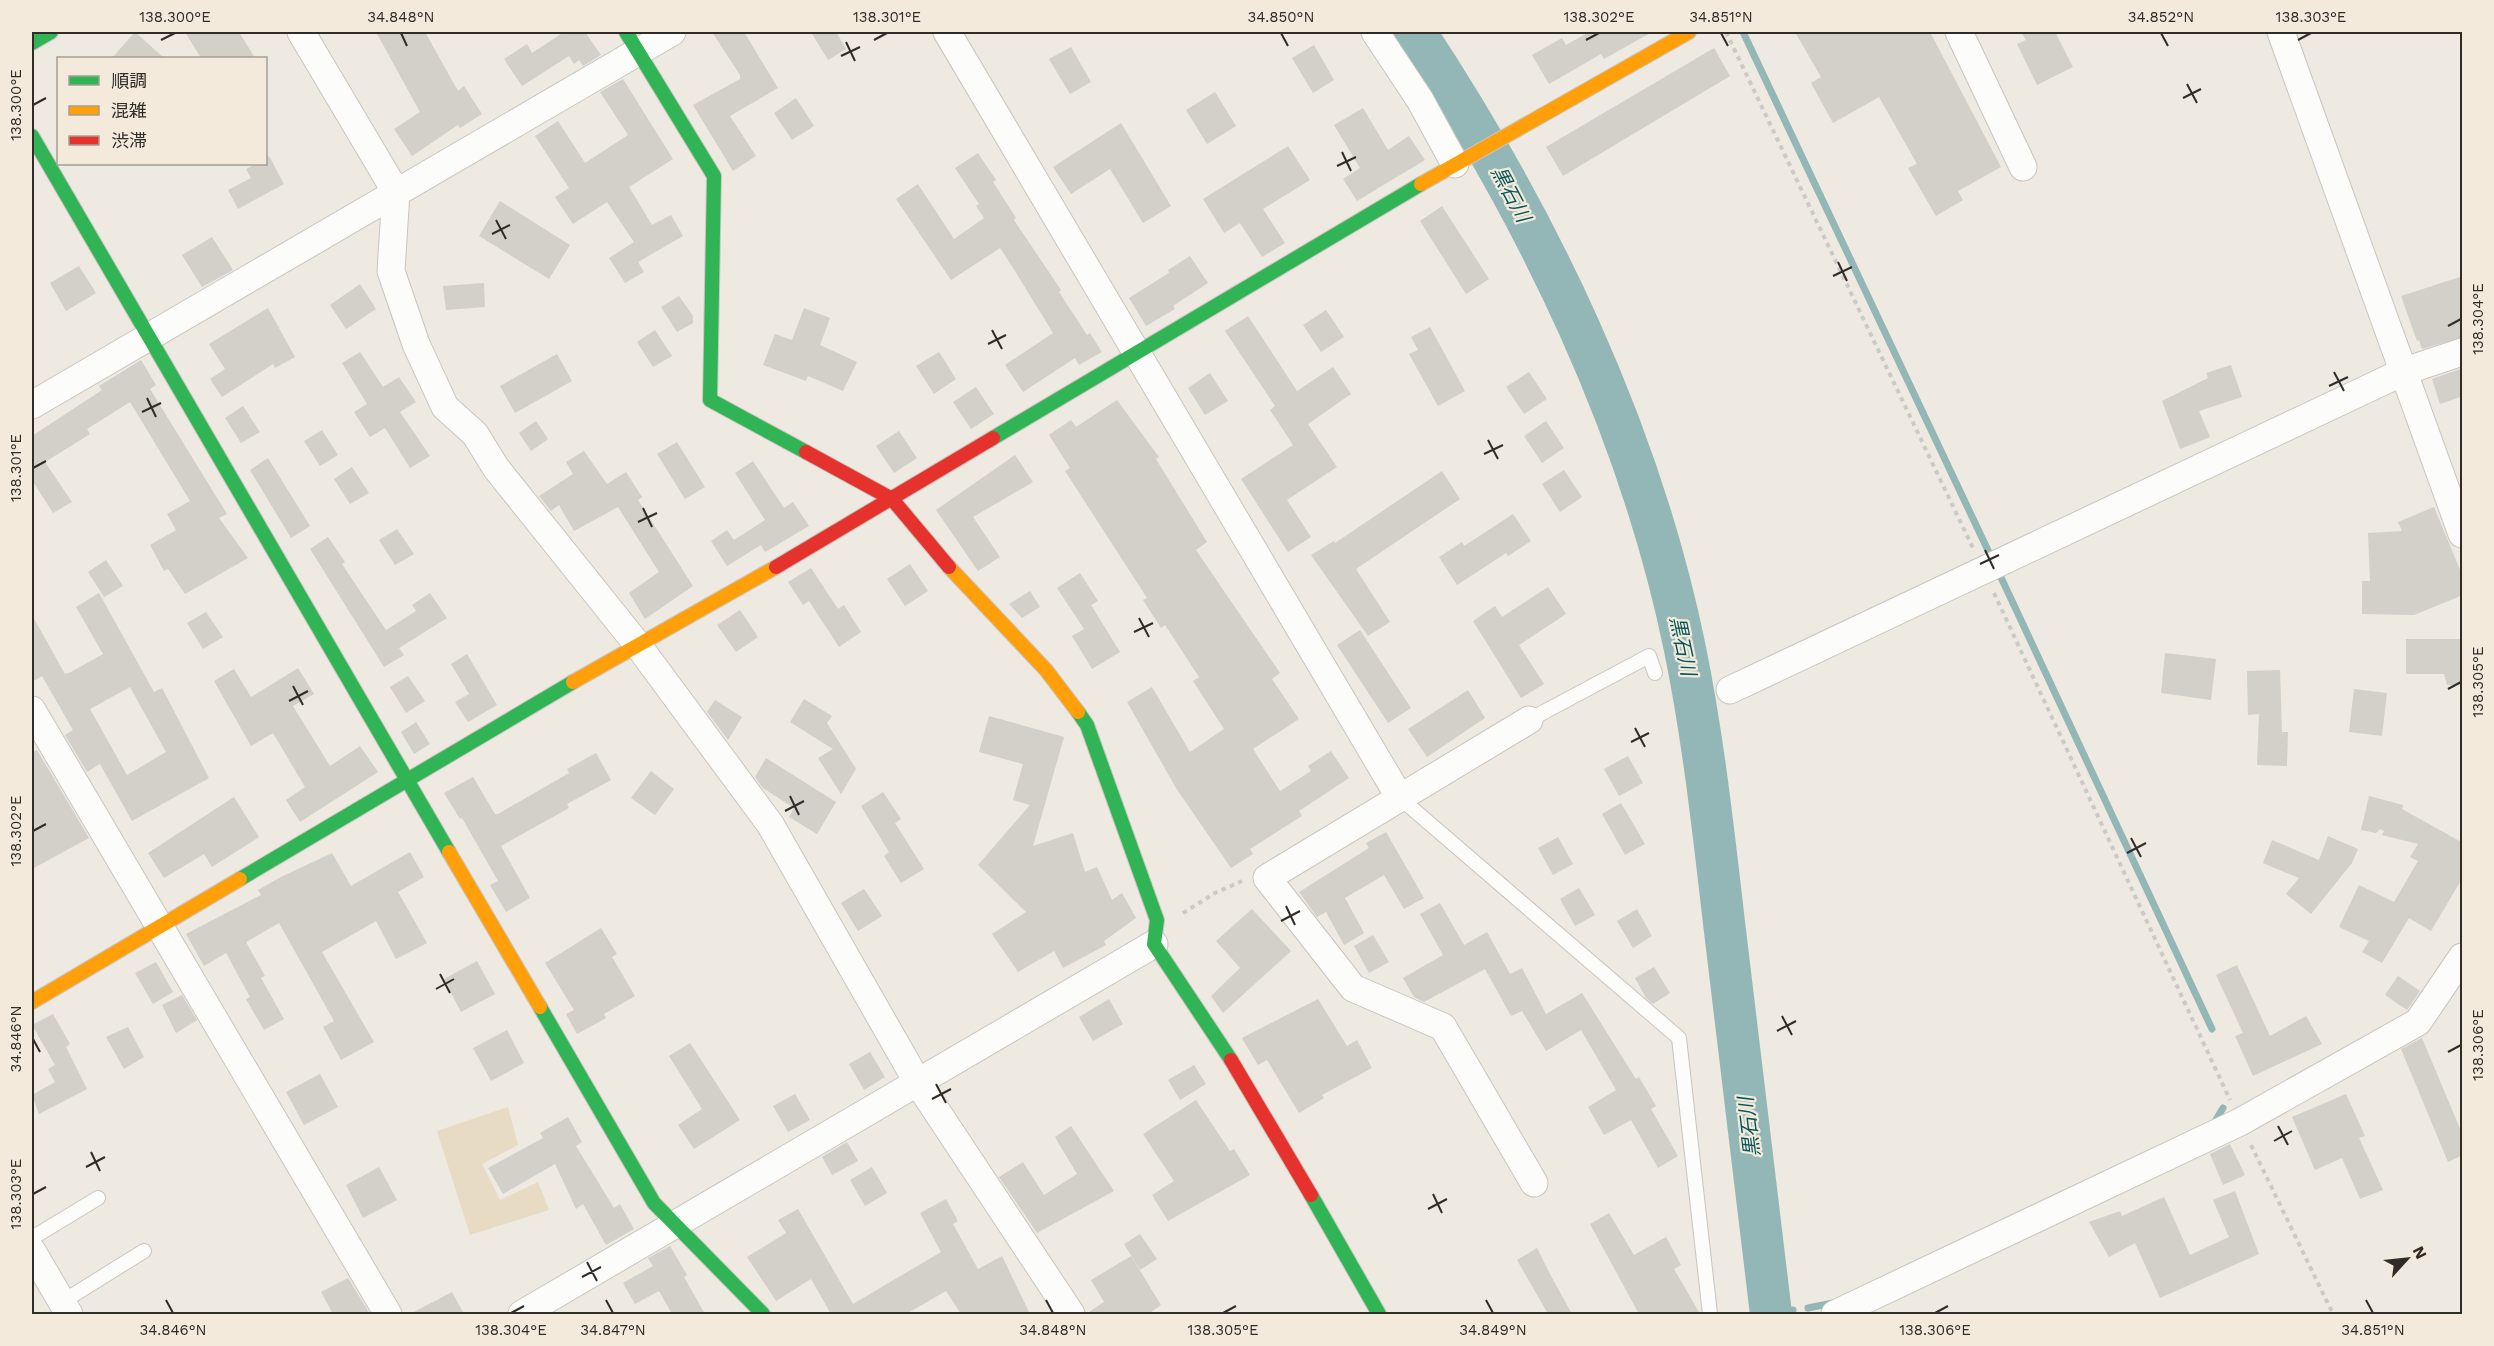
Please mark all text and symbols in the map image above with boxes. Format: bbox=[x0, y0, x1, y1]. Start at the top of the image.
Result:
text: 138.300°E bbox=[139, 8, 211, 26]
text: 34.848°N bbox=[367, 8, 435, 26]
text: 138.301°E bbox=[853, 8, 921, 26]
text: 34.850°N bbox=[1248, 8, 1314, 26]
text: 138.302°E bbox=[1563, 8, 1635, 26]
text: 34.851°N bbox=[1689, 8, 1753, 26]
text: 34.852°N bbox=[2128, 8, 2194, 26]
text: 138.303°E bbox=[2276, 8, 2346, 26]
legend bbox=[57, 57, 267, 165]
text: 138.300°E bbox=[7, 69, 25, 141]
text: 順調 bbox=[111, 70, 147, 91]
text: 混雑 bbox=[111, 100, 147, 121]
text: 渋滞 bbox=[111, 130, 147, 151]
water label: 黒石川 bbox=[1486, 162, 1537, 228]
text: 138.304°E bbox=[2469, 283, 2487, 355]
text: 138.301°E bbox=[7, 434, 25, 502]
water label: 黒石川 bbox=[1665, 614, 1701, 680]
text: 138.305°E bbox=[2469, 646, 2487, 718]
text: 138.302°E bbox=[7, 795, 25, 867]
text: 34.846°N bbox=[7, 1005, 25, 1073]
text: 138.306°E bbox=[2469, 1009, 2487, 1081]
water label: 黒石川 bbox=[1733, 1094, 1765, 1158]
text: 138.303°E bbox=[7, 1159, 25, 1229]
north arrow bbox=[2377, 1229, 2437, 1289]
text: N bbox=[2409, 1243, 2431, 1262]
text: 34.846°N bbox=[139, 1321, 207, 1339]
text: 138.304°E bbox=[475, 1321, 547, 1339]
text: 34.847°N bbox=[580, 1321, 646, 1339]
text: 34.848°N bbox=[1019, 1321, 1087, 1339]
text: 138.305°E bbox=[1187, 1321, 1259, 1339]
text: 34.849°N bbox=[1459, 1321, 1527, 1339]
text: 138.306°E bbox=[1899, 1321, 1971, 1339]
text: 34.851°N bbox=[2341, 1321, 2405, 1339]

